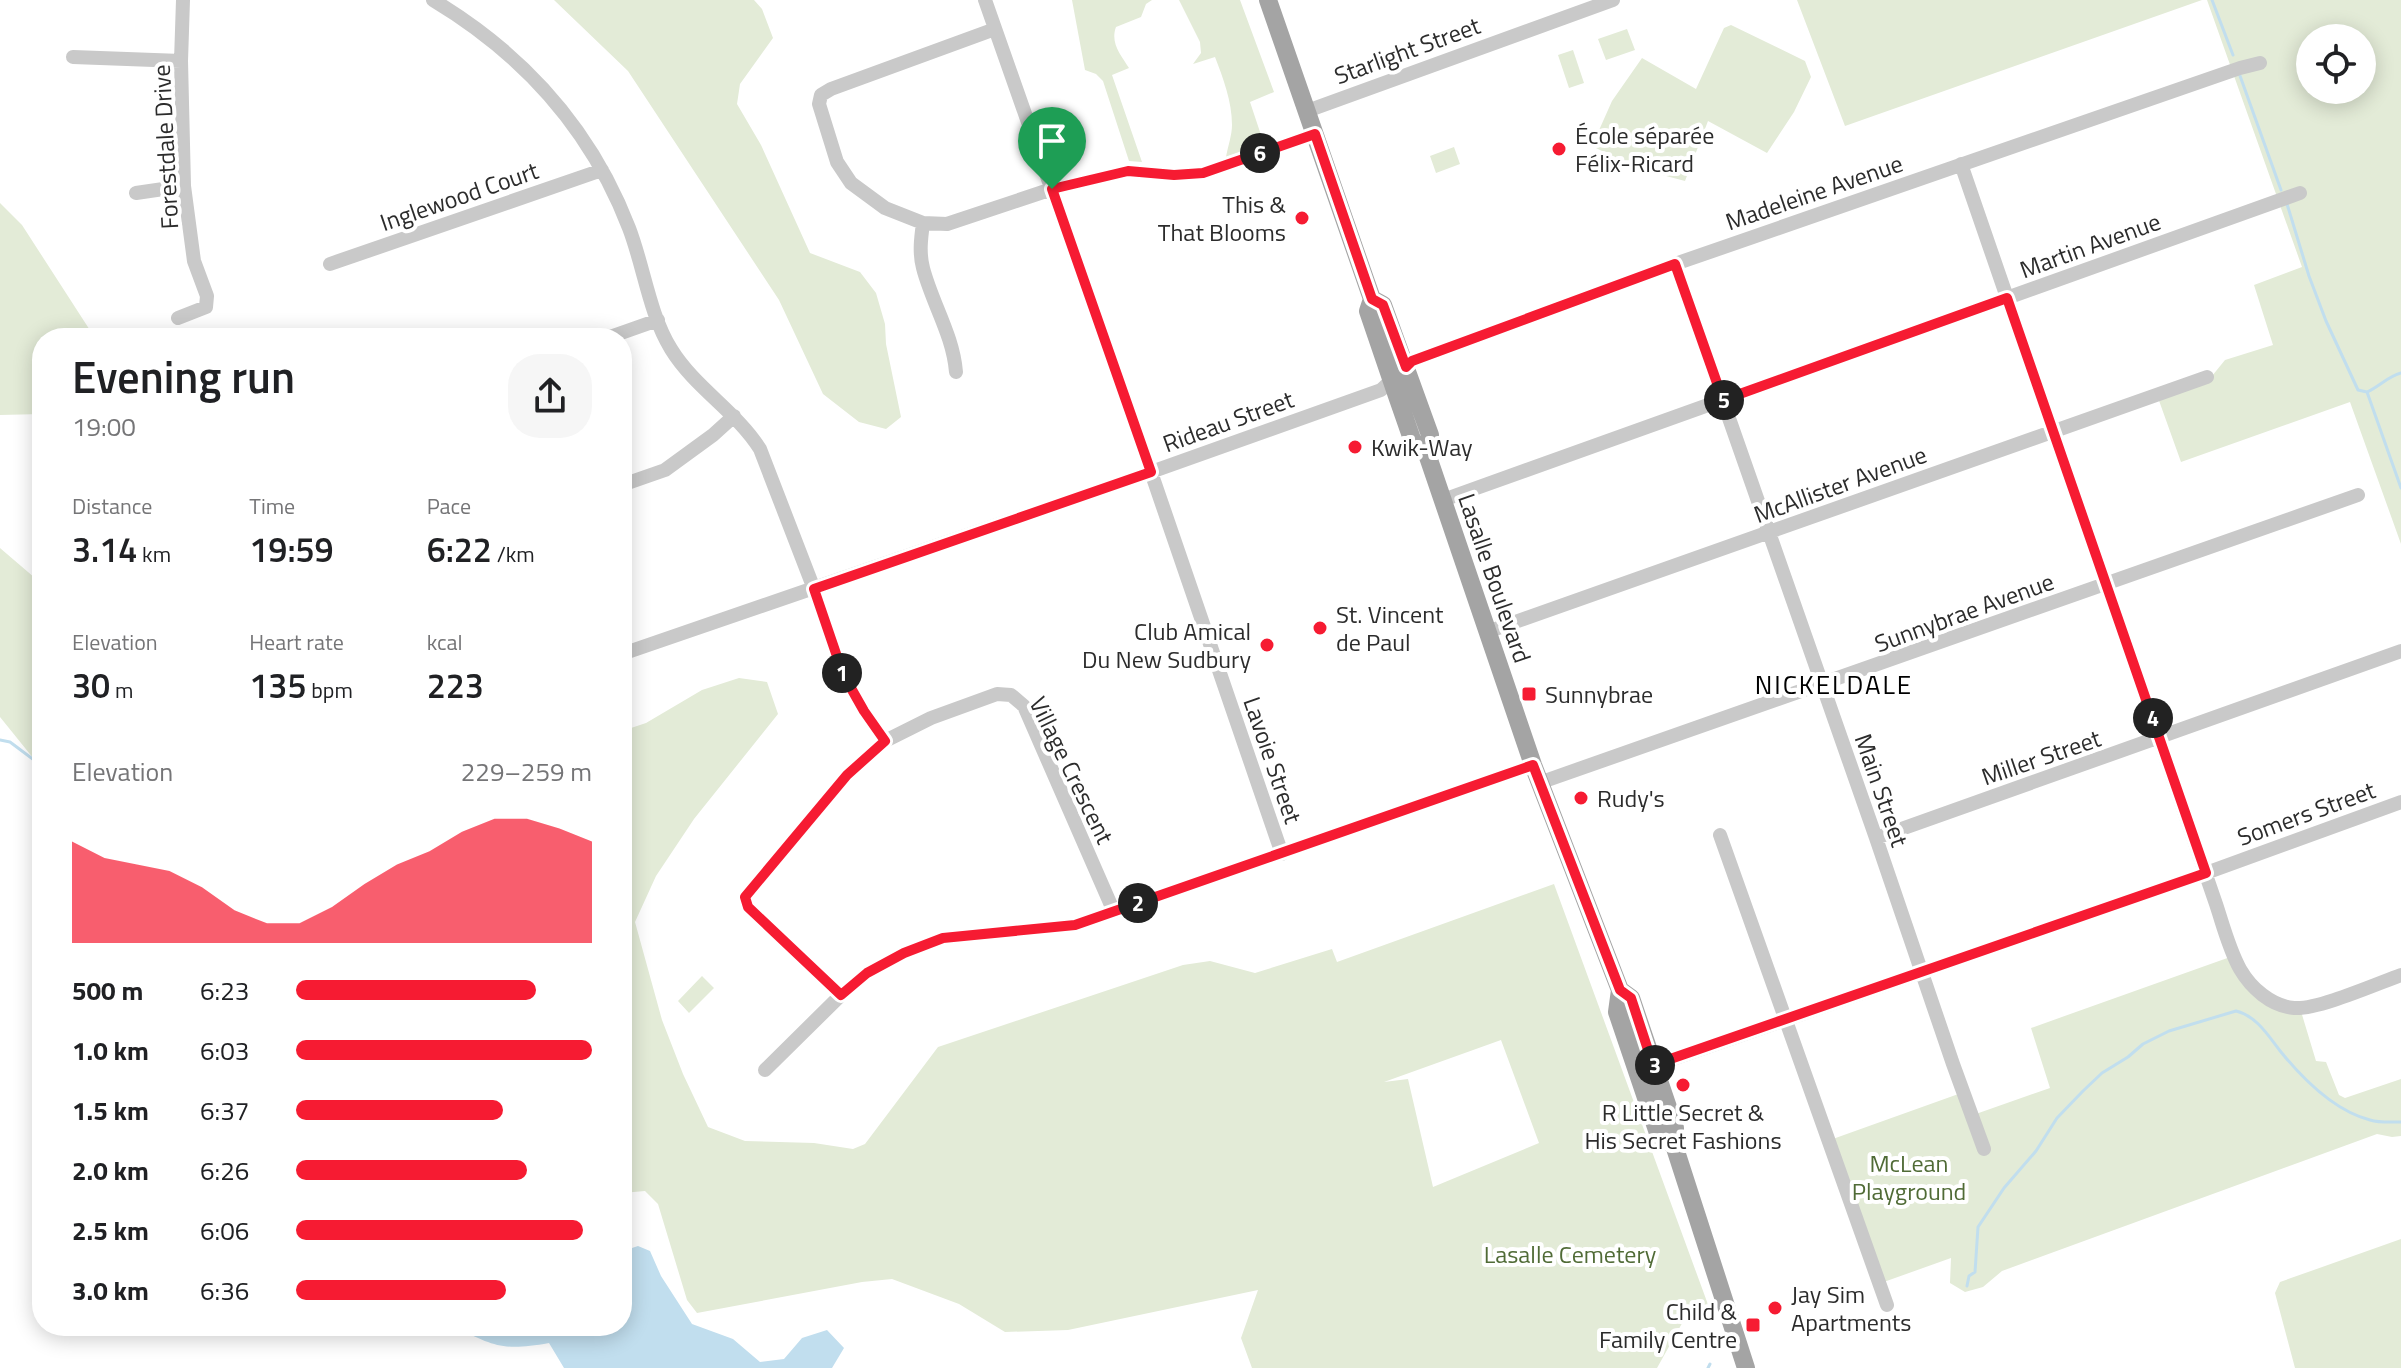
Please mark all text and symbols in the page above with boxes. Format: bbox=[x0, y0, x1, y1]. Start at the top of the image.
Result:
street label: Starlight Street bbox=[1329, 7, 1486, 93]
map controls bbox=[2296, 24, 2376, 104]
button: locate bbox=[2296, 24, 2376, 104]
street label: Forestdale Drive bbox=[143, 64, 187, 230]
pin bbox=[1018, 107, 1086, 189]
place label: École séparée Félix-Ricard bbox=[1575, 117, 1714, 181]
icon: arrive bbox=[1030, 119, 1074, 163]
pin: 6 bbox=[1240, 133, 1280, 173]
text: 6 bbox=[1254, 136, 1266, 170]
marker: École séparée Félix-Ricard bbox=[1550, 140, 1568, 158]
street label: Madeleine Avenue bbox=[1721, 145, 1907, 239]
street label: Inglewood Court bbox=[375, 152, 543, 240]
place label: This & That Blooms bbox=[1158, 186, 1286, 250]
street label: Martin Avenue bbox=[2015, 203, 2165, 287]
marker: This & That Blooms bbox=[1293, 209, 1311, 227]
text: Evening run bbox=[72, 343, 295, 410]
button: share bbox=[508, 354, 592, 438]
street label: Rideau Street bbox=[1158, 380, 1299, 461]
pin: 5 bbox=[1704, 380, 1744, 420]
text: 5 bbox=[1718, 383, 1730, 417]
text: 19:00 bbox=[72, 407, 136, 446]
place label: Kwik-Way bbox=[1371, 429, 1473, 465]
street label: McAllister Avenue bbox=[1749, 436, 1931, 532]
marker: Kwik-Way bbox=[1346, 438, 1364, 456]
street label: Lasalle Boulevard bbox=[1449, 488, 1541, 668]
text: Distance bbox=[72, 489, 152, 523]
text: Time bbox=[249, 489, 295, 523]
text: Pace bbox=[427, 489, 471, 523]
text: 3.14 bbox=[72, 523, 137, 575]
text: 19:59 bbox=[249, 523, 334, 575]
text: 6:22 bbox=[427, 523, 492, 575]
text: km bbox=[137, 537, 171, 571]
text: /km bbox=[492, 537, 535, 571]
street label: Sunnybrae Avenue bbox=[1869, 563, 2059, 661]
place label: St. Vincent de Paul bbox=[1336, 596, 1444, 660]
place label: Club Amical Du New Sudbury bbox=[1082, 613, 1251, 677]
marker: St. Vincent de Paul bbox=[1311, 619, 1329, 637]
text: Elevation bbox=[72, 625, 158, 659]
text: Heart rate bbox=[249, 625, 344, 659]
text: kcal bbox=[427, 625, 463, 659]
marker: Club Amical Du New Sudbury bbox=[1258, 636, 1276, 654]
pin: 1 bbox=[822, 653, 862, 693]
text: 1 bbox=[836, 656, 848, 690]
text: 30 bbox=[72, 659, 110, 711]
text: 135 bbox=[249, 659, 306, 711]
text: 223 bbox=[427, 659, 484, 711]
district label: NICKELDALE bbox=[1755, 665, 1913, 704]
text: m bbox=[110, 673, 133, 707]
text: bpm bbox=[306, 673, 353, 707]
place label: Sunnybrae bbox=[1545, 676, 1653, 712]
marker: Sunnybrae bbox=[1520, 685, 1538, 703]
street label: Village Crescent bbox=[1021, 690, 1124, 850]
street label: Lavoie Street bbox=[1235, 692, 1312, 829]
pin: 4 bbox=[2133, 698, 2173, 738]
text: 4 bbox=[2147, 701, 2159, 735]
street label: Miller Street bbox=[1976, 720, 2106, 794]
street label: Main Street bbox=[1846, 729, 1918, 852]
text: Elevation bbox=[72, 752, 173, 791]
text: 229–259 m bbox=[461, 752, 592, 791]
street label: Somers Street bbox=[2232, 771, 2381, 855]
place label: Rudy's bbox=[1597, 780, 1665, 816]
marker: Rudy's bbox=[1572, 789, 1590, 807]
pin: 2 bbox=[1118, 883, 1158, 923]
text: 2 bbox=[1132, 886, 1144, 920]
text: 500 m bbox=[72, 971, 143, 1010]
text: 6:23 bbox=[200, 971, 249, 1010]
text: 1.0 km bbox=[72, 1031, 149, 1070]
text: 6:03 bbox=[200, 1031, 249, 1070]
pin: 3 bbox=[1635, 1045, 1675, 1085]
text: 3 bbox=[1649, 1048, 1661, 1082]
marker: R Little Secret & His Secret Fashions bbox=[1674, 1076, 1692, 1094]
text: 1.5 km bbox=[72, 1091, 149, 1130]
text: 6:37 bbox=[200, 1091, 249, 1130]
place label: R Little Secret & His Secret Fashions bbox=[1584, 1094, 1782, 1158]
park label: McLean Playground bbox=[1852, 1145, 1966, 1209]
text: 2.0 km bbox=[72, 1151, 149, 1190]
text: 6:26 bbox=[200, 1151, 249, 1190]
text: 2.5 km bbox=[72, 1211, 149, 1250]
text: 6:06 bbox=[200, 1211, 249, 1250]
park label: Lasalle Cemetery bbox=[1484, 1236, 1657, 1272]
text: 3.0 km bbox=[72, 1271, 149, 1310]
text: 6:36 bbox=[200, 1271, 249, 1310]
place label: Jay Sim Apartments bbox=[1791, 1276, 1911, 1340]
place label: Child & Family Centre bbox=[1599, 1293, 1737, 1357]
marker: Jay Sim Apartments bbox=[1766, 1299, 1784, 1317]
marker: Child & Family Centre bbox=[1744, 1316, 1762, 1334]

